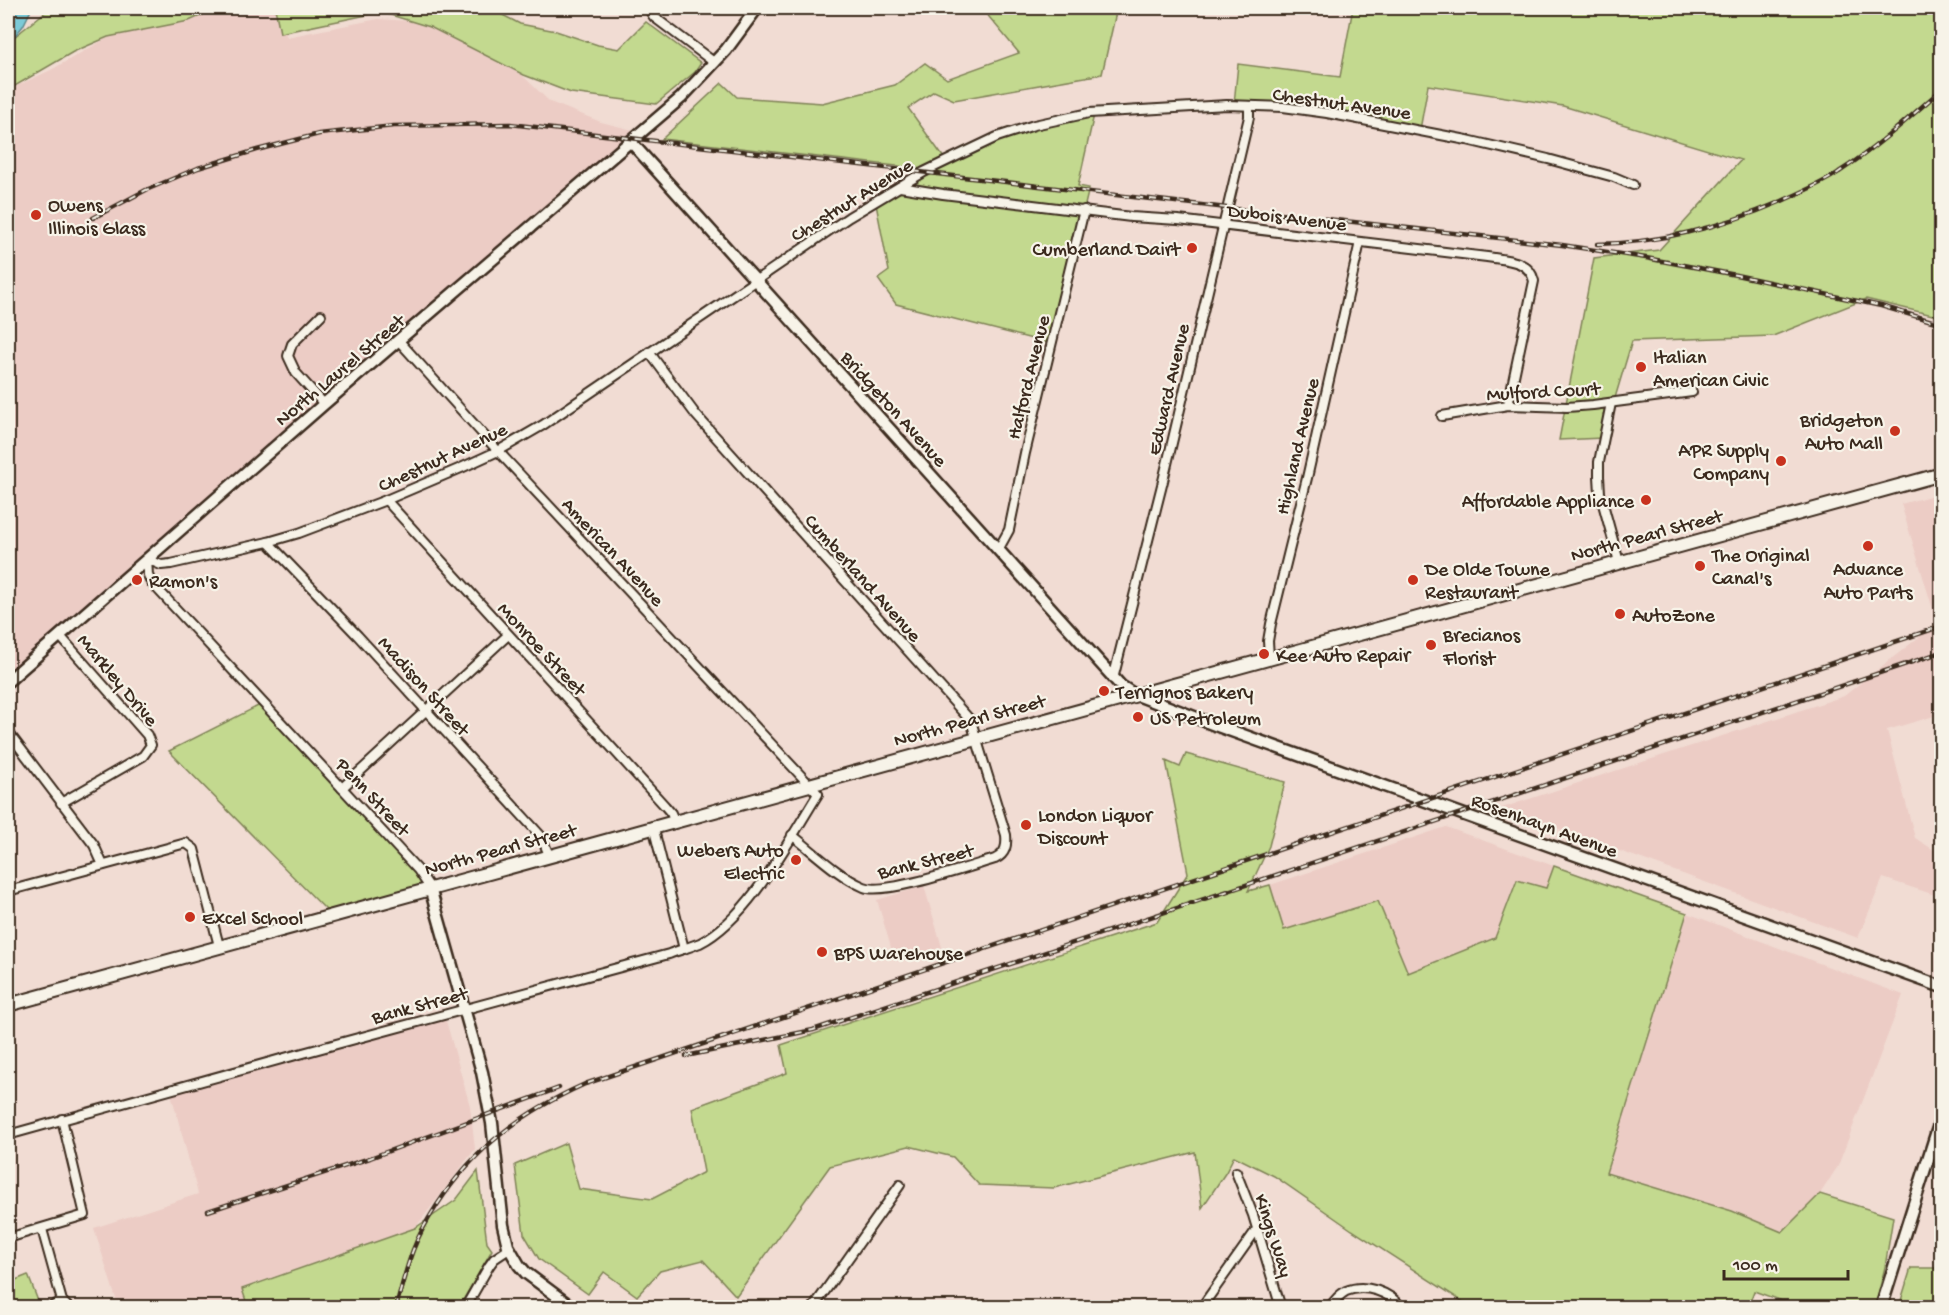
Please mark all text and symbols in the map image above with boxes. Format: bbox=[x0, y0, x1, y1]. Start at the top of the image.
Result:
street label: Chestnut Avenue bbox=[1271, 84, 1413, 127]
street label: Chestnut Avenue bbox=[788, 155, 919, 249]
place label: Owens Illinois Glass bbox=[48, 196, 146, 242]
street label: Dubois Avenue bbox=[1224, 201, 1348, 238]
marker: Owens Illinois Glass bbox=[29, 208, 43, 222]
place label: Cumberland Dairt bbox=[1032, 240, 1182, 263]
marker: Cumberland Dairt bbox=[1185, 241, 1199, 255]
street label: North Laurel Street bbox=[272, 310, 412, 433]
street label: Halford Avenue bbox=[1004, 313, 1057, 442]
street label: Edward Avenue bbox=[1144, 321, 1197, 458]
street label: Bridgeton Avenue bbox=[834, 347, 951, 474]
place label: Italian American Civic bbox=[1653, 348, 1769, 394]
marker: Italian American Civic bbox=[1634, 360, 1648, 374]
street label: Highland Avenue bbox=[1273, 376, 1326, 517]
street label: Mulford Court bbox=[1486, 379, 1602, 408]
place label: Bridgeton Auto Mall bbox=[1799, 411, 1883, 457]
street label: Chestnut Avenue bbox=[375, 419, 512, 499]
marker: Bridgeton Auto Mall bbox=[1888, 424, 1902, 438]
place label: APR Supply Company bbox=[1678, 441, 1769, 487]
marker: APR Supply Company bbox=[1774, 454, 1788, 468]
place label: Affordable Appliance bbox=[1462, 492, 1635, 515]
marker: Affordable Appliance bbox=[1639, 493, 1653, 507]
street label: American Avenue bbox=[555, 494, 668, 613]
street label: North Pearl Street bbox=[1569, 506, 1727, 569]
street label: Cumberland Avenue bbox=[798, 511, 925, 648]
marker: Advance Auto Parts bbox=[1861, 539, 1875, 553]
place label: The Original Canal's bbox=[1711, 546, 1810, 592]
marker: The Original Canal's bbox=[1693, 559, 1707, 573]
place label: De Olde Towne Restaurant bbox=[1423, 560, 1550, 606]
place label: Advance Auto Parts bbox=[1823, 560, 1913, 606]
place label: Ramon's bbox=[149, 572, 218, 595]
marker: Ramon's bbox=[130, 573, 144, 587]
marker: De Olde Towne Restaurant bbox=[1406, 573, 1420, 587]
street label: Monroe Street bbox=[491, 599, 591, 703]
place label: AutoZone bbox=[1632, 606, 1716, 629]
marker: AutoZone bbox=[1613, 607, 1627, 621]
place label: Brecianos Florist bbox=[1442, 626, 1521, 672]
street label: Markley Drive bbox=[71, 630, 162, 733]
street label: Madison Street bbox=[372, 633, 474, 743]
marker: Brecianos Florist bbox=[1424, 638, 1438, 652]
place label: Kee Auto Repair bbox=[1276, 646, 1412, 669]
marker: Kee Auto Repair bbox=[1257, 647, 1271, 661]
place label: Terrignos Bakery bbox=[1115, 683, 1254, 706]
marker: Terrignos Bakery bbox=[1097, 684, 1111, 698]
street label: North Pearl Street bbox=[892, 691, 1050, 754]
place label: US Petroleum bbox=[1150, 709, 1261, 732]
marker: US Petroleum bbox=[1131, 710, 1145, 724]
street label: Penn Street bbox=[329, 754, 415, 844]
street label: Rosenhayn Avenue bbox=[1467, 790, 1621, 865]
place label: London Liquor Discount bbox=[1036, 806, 1154, 852]
marker: London Liquor Discount bbox=[1019, 818, 1033, 832]
street label: North Pearl Street bbox=[423, 820, 581, 883]
street label: Bank Street bbox=[875, 840, 978, 887]
place label: Webers Auto Electric bbox=[677, 841, 785, 887]
marker: Webers Auto Electric bbox=[789, 853, 803, 867]
place label: Excel School bbox=[202, 909, 303, 932]
marker: Excel School bbox=[183, 910, 197, 924]
place label: BPS Warehouse bbox=[833, 944, 964, 967]
marker: BPS Warehouse bbox=[815, 945, 829, 959]
street label: Bank Street bbox=[369, 983, 472, 1031]
street label: Kings Way bbox=[1247, 1191, 1296, 1281]
scale bar bbox=[1724, 1243, 1848, 1281]
text: 100 m bbox=[1732, 1256, 1778, 1277]

